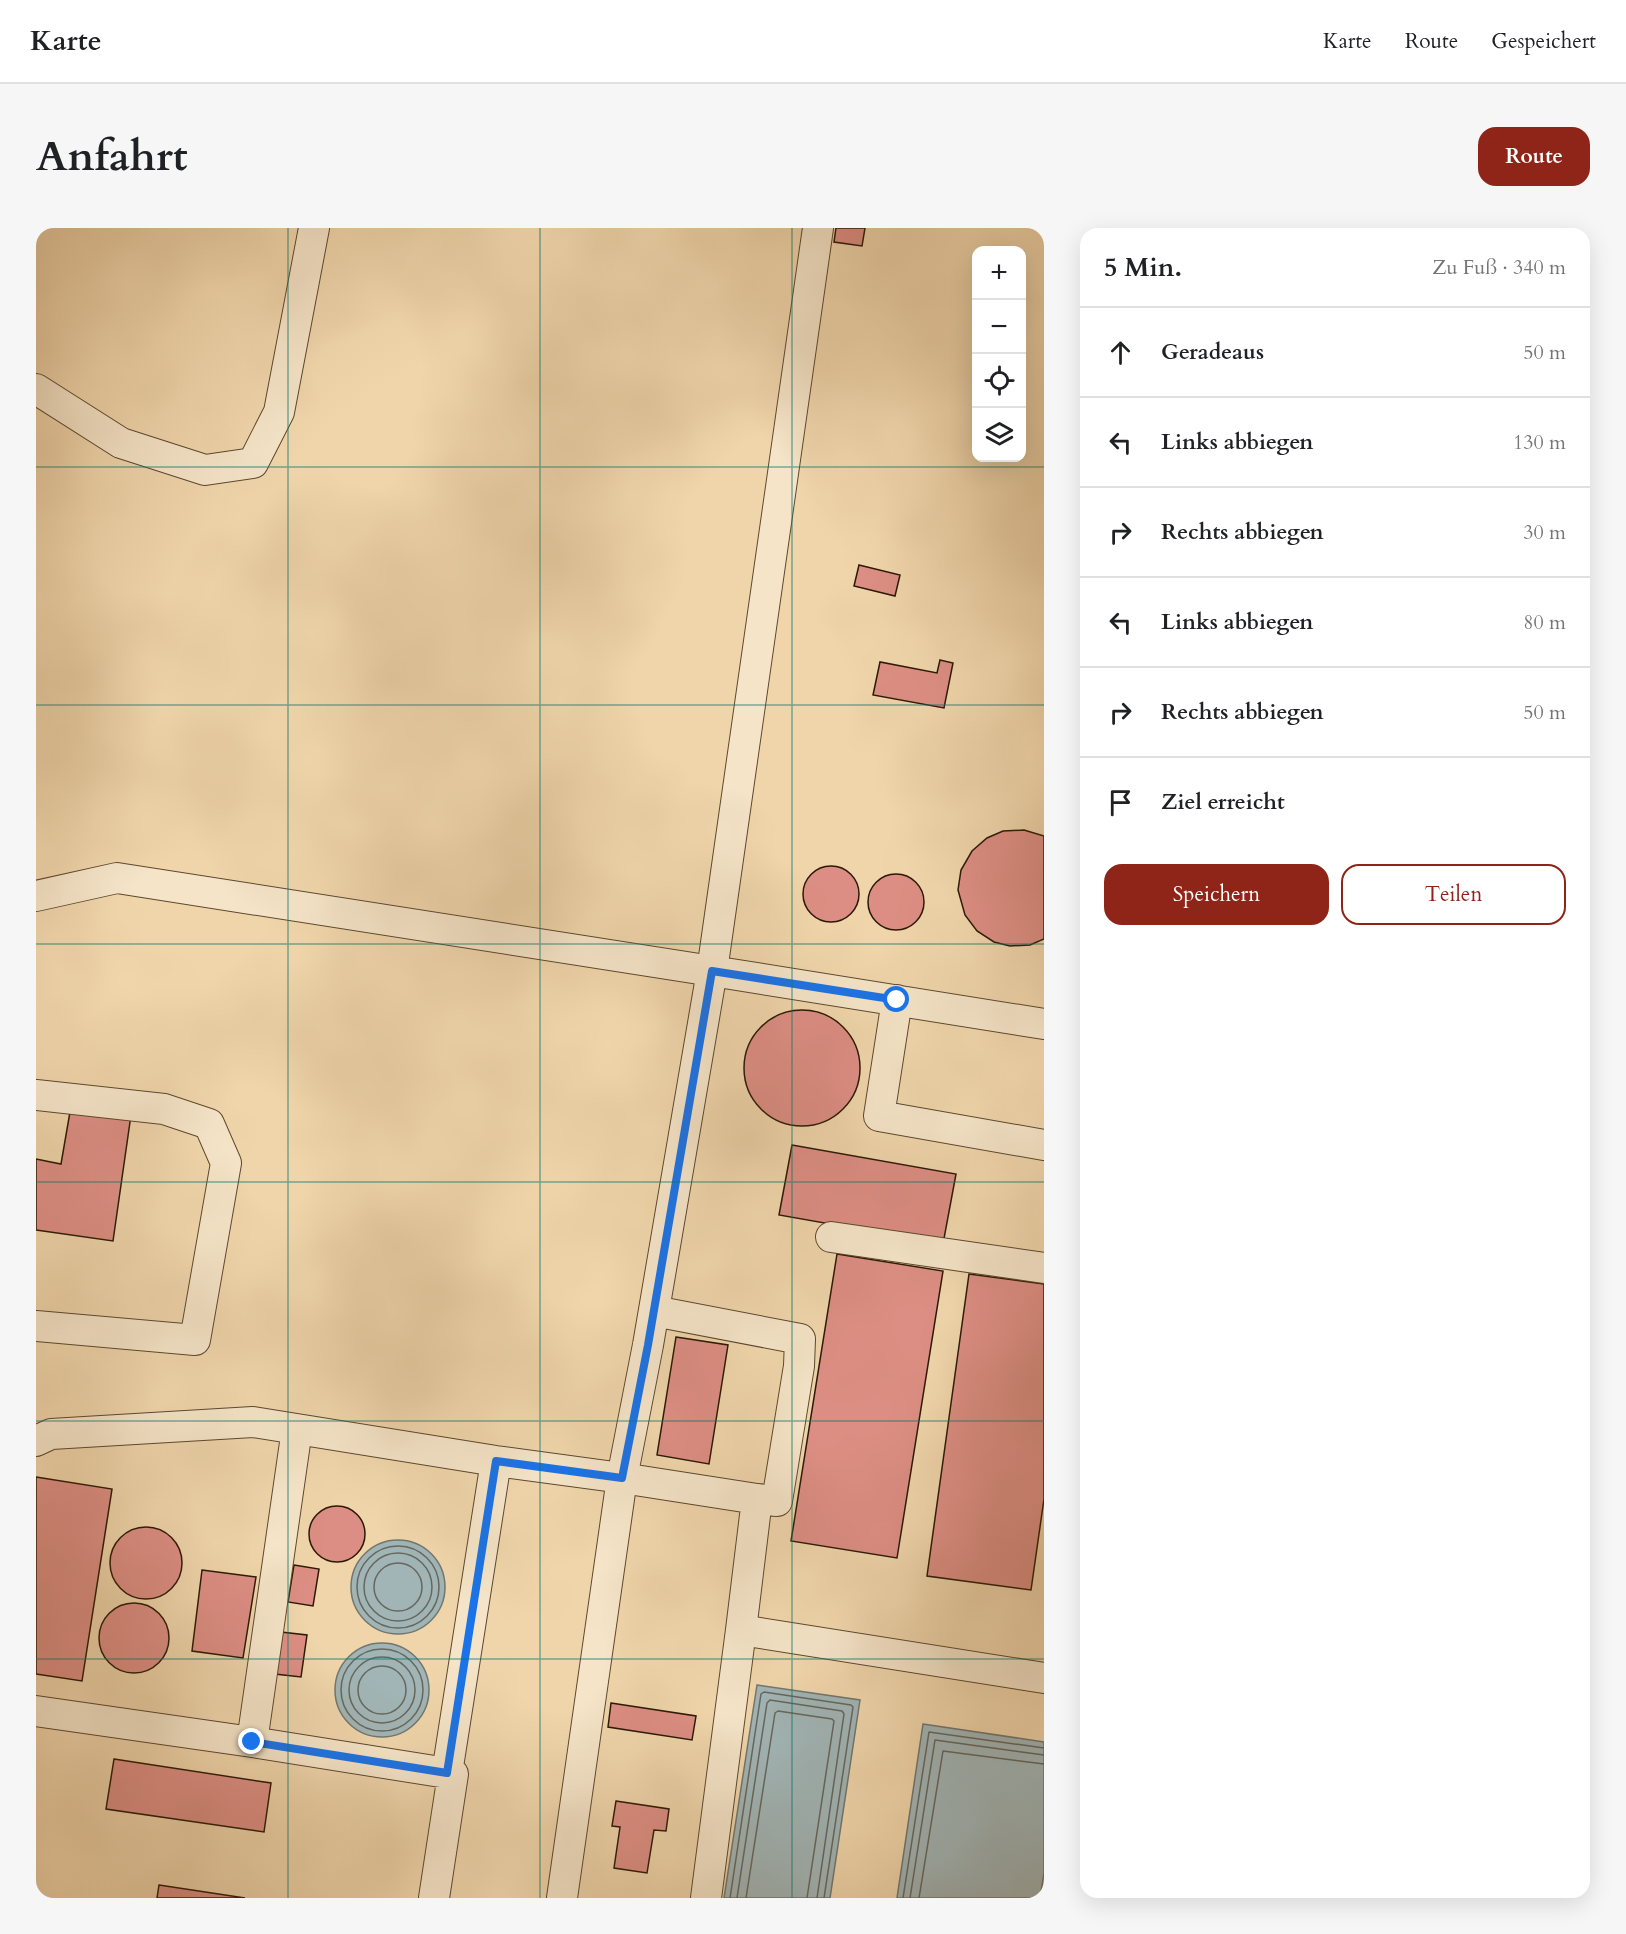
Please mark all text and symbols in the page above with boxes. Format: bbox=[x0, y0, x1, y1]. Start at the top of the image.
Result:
text: Karte bbox=[30, 22, 102, 60]
text: Karte bbox=[1323, 27, 1372, 56]
text: Route bbox=[1405, 27, 1458, 56]
text: Gespeichert bbox=[1491, 27, 1596, 56]
button: Route bbox=[1478, 127, 1590, 186]
text: Anfahrt bbox=[36, 128, 188, 185]
map controls bbox=[972, 246, 1026, 462]
button: + bbox=[972, 246, 1026, 300]
text: 5 Min. bbox=[1104, 250, 1182, 285]
text: Zu Fuß · 340 m bbox=[1432, 254, 1566, 281]
button: − bbox=[972, 300, 1026, 354]
icon: ahead bbox=[1104, 336, 1137, 369]
text: Geradeaus bbox=[1161, 337, 1264, 367]
text: 50 m bbox=[1523, 339, 1566, 366]
button: locate bbox=[972, 354, 1026, 408]
button: layers bbox=[972, 408, 1026, 462]
icon: left bbox=[1104, 426, 1137, 459]
text: Links abbiegen bbox=[1161, 427, 1313, 457]
text: 130 m bbox=[1513, 429, 1566, 456]
icon: right bbox=[1104, 516, 1137, 549]
text: Rechts abbiegen bbox=[1161, 517, 1324, 547]
text: 30 m bbox=[1523, 519, 1566, 546]
icon: left bbox=[1104, 606, 1137, 639]
text: Links abbiegen bbox=[1161, 607, 1313, 637]
text: 80 m bbox=[1523, 609, 1566, 636]
icon: right bbox=[1104, 696, 1137, 729]
text: Rechts abbiegen bbox=[1161, 697, 1324, 727]
text: 50 m bbox=[1523, 699, 1566, 726]
icon: arrive bbox=[1104, 786, 1137, 819]
text: Ziel erreicht bbox=[1161, 787, 1285, 817]
button: Speichern bbox=[1104, 864, 1329, 925]
button: Teilen bbox=[1341, 864, 1566, 925]
route start bbox=[883, 986, 909, 1012]
route end bbox=[238, 1728, 264, 1754]

